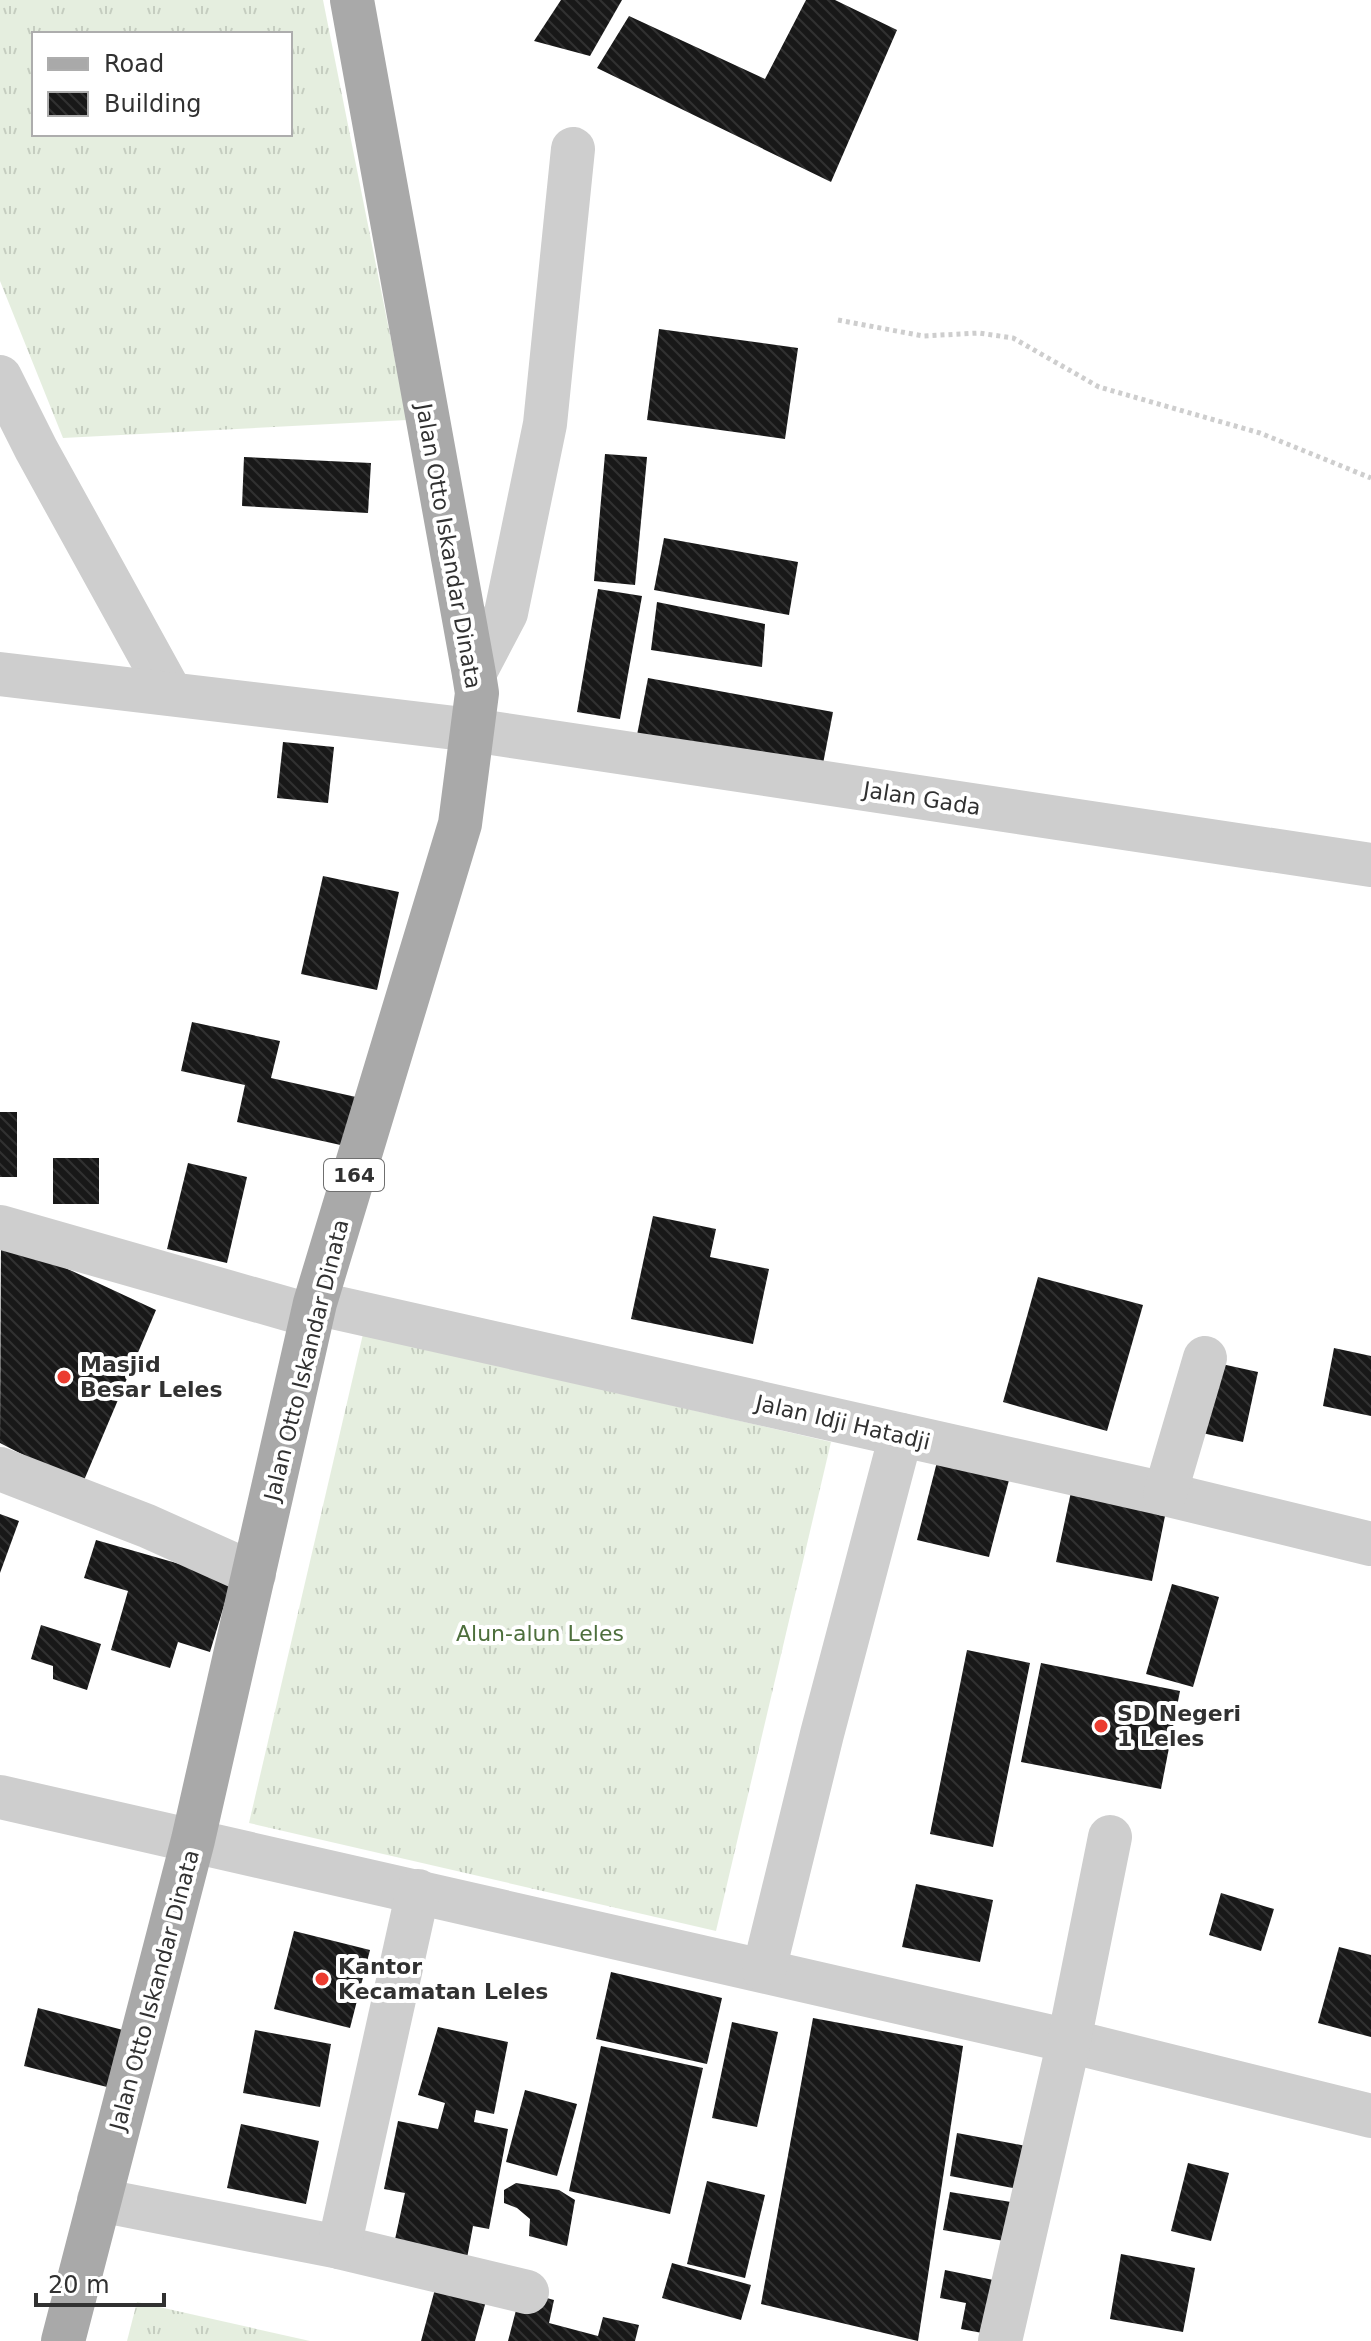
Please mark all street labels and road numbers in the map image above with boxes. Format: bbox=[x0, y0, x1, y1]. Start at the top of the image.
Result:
street label: Jalan Otto Iskandar Dinata bbox=[411, 399, 486, 691]
street label: Jalan Gada bbox=[859, 777, 982, 820]
road number: 164 bbox=[324, 1159, 384, 1191]
street label: Jalan Otto Iskandar Dinata bbox=[259, 1217, 354, 1505]
street label: Jalan Idji Hatadji bbox=[751, 1390, 933, 1455]
street label: Jalan Otto Iskandar Dinata bbox=[104, 1847, 204, 2135]

